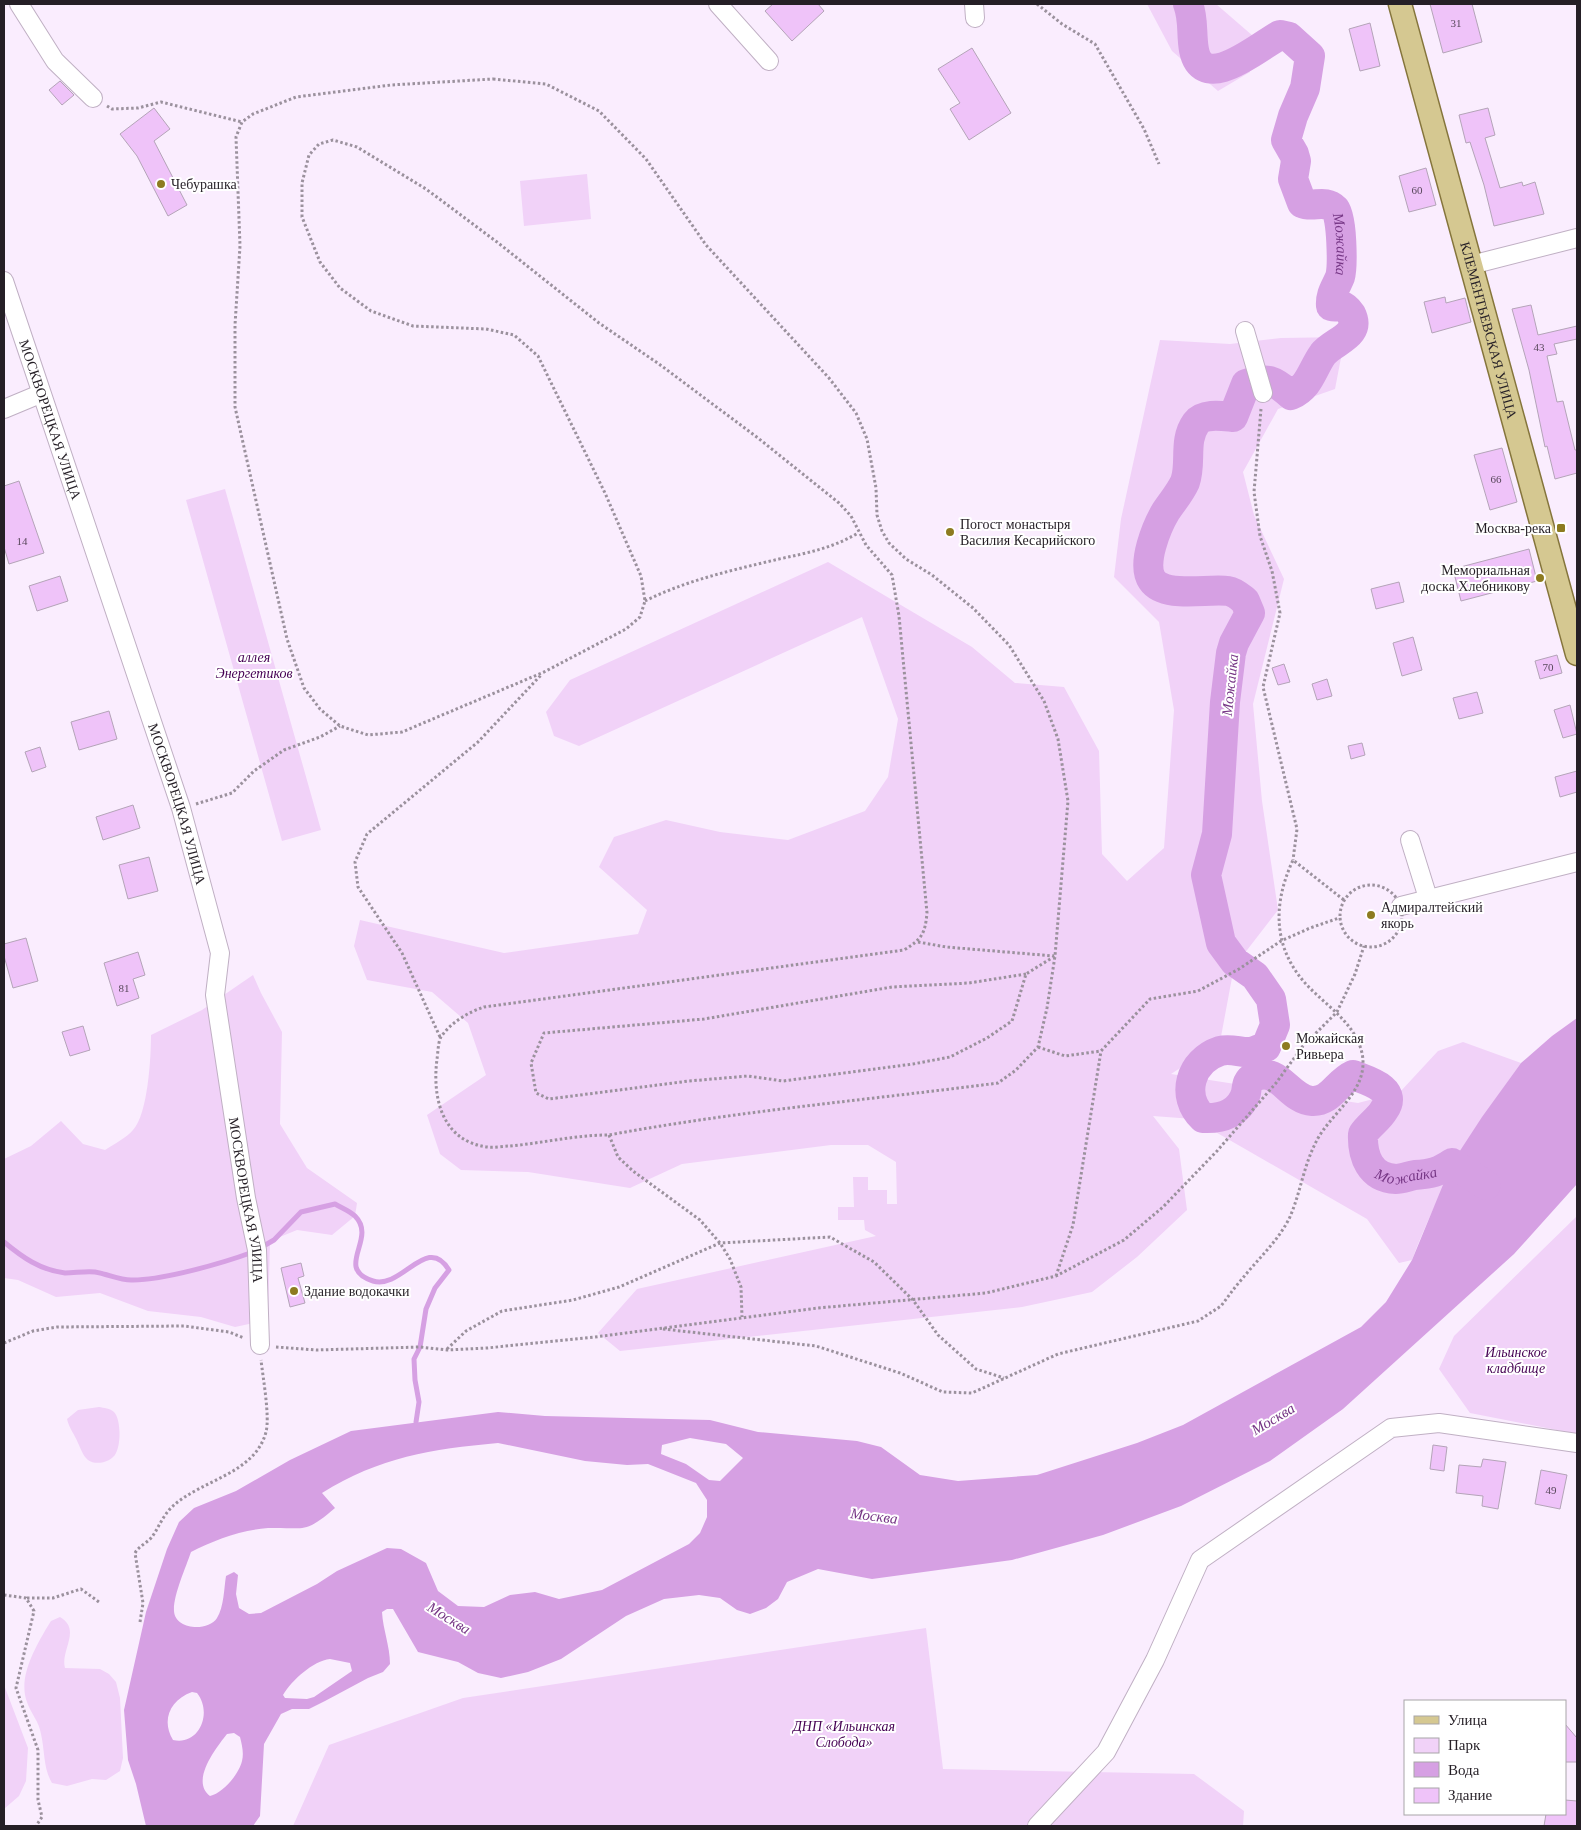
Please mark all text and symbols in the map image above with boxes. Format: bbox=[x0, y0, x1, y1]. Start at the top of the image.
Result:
house number: 31 bbox=[1451, 17, 1462, 29]
place label: Чебурашка bbox=[171, 177, 237, 192]
marker: Чебурашка bbox=[155, 178, 167, 190]
house number: 60 bbox=[1412, 184, 1423, 196]
water label: Можайка bbox=[1330, 211, 1350, 276]
street label: КЛЕМЕНТЬЕВСКАЯ УЛИЦА bbox=[1458, 240, 1520, 421]
street label: МОСКВОРЕЦКАЯ УЛИЦА bbox=[17, 337, 85, 502]
house number: 43 bbox=[1534, 341, 1545, 353]
house number: 66 bbox=[1491, 473, 1502, 485]
place label: Погост монастыря Василия Кесарийского bbox=[960, 517, 1095, 548]
place label: Москва-река bbox=[1475, 521, 1552, 536]
marker: Москва-река bbox=[1555, 522, 1567, 534]
marker: Погост монастыря Василия Кесарийского bbox=[944, 526, 956, 538]
house number: 14 bbox=[17, 535, 28, 547]
place label: Мемориальная доска Хлебникову bbox=[1421, 563, 1531, 594]
marker: Мемориальная доска Хлебникову bbox=[1534, 572, 1546, 584]
park label: аллея Энергетиков bbox=[215, 650, 293, 681]
water label: Можайка bbox=[1219, 653, 1241, 718]
house number: 70 bbox=[1543, 661, 1554, 673]
street label: МОСКВОРЕЦКАЯ УЛИЦА bbox=[146, 721, 209, 887]
place label: Адмиралтейский якорь bbox=[1381, 900, 1483, 931]
marker: Адмиралтейский якорь bbox=[1365, 909, 1377, 921]
house number: 81 bbox=[119, 982, 130, 994]
place label: Можайская Ривьера bbox=[1296, 1031, 1364, 1062]
marker: Можайская Ривьера bbox=[1280, 1040, 1292, 1052]
street label: МОСКВОРЕЦКАЯ УЛИЦА bbox=[226, 1116, 266, 1284]
water label: Можайка bbox=[1372, 1164, 1439, 1188]
place label: Здание водокачки bbox=[304, 1284, 410, 1299]
marker: Здание водокачки bbox=[288, 1285, 300, 1297]
park label: Ильинское кладбище bbox=[1484, 1345, 1547, 1376]
water label: Москва bbox=[1248, 1400, 1297, 1439]
house number: 49 bbox=[1546, 1484, 1557, 1496]
water label: Москва bbox=[849, 1505, 898, 1527]
water label: Москва bbox=[424, 1598, 473, 1637]
legend bbox=[1404, 1700, 1566, 1815]
text: Улица bbox=[1448, 1712, 1487, 1728]
park label: ДНП «Ильинская Слобода» bbox=[791, 1719, 895, 1750]
text: Парк bbox=[1448, 1737, 1481, 1753]
text: Вода bbox=[1448, 1762, 1480, 1778]
text: Здание bbox=[1448, 1787, 1492, 1803]

